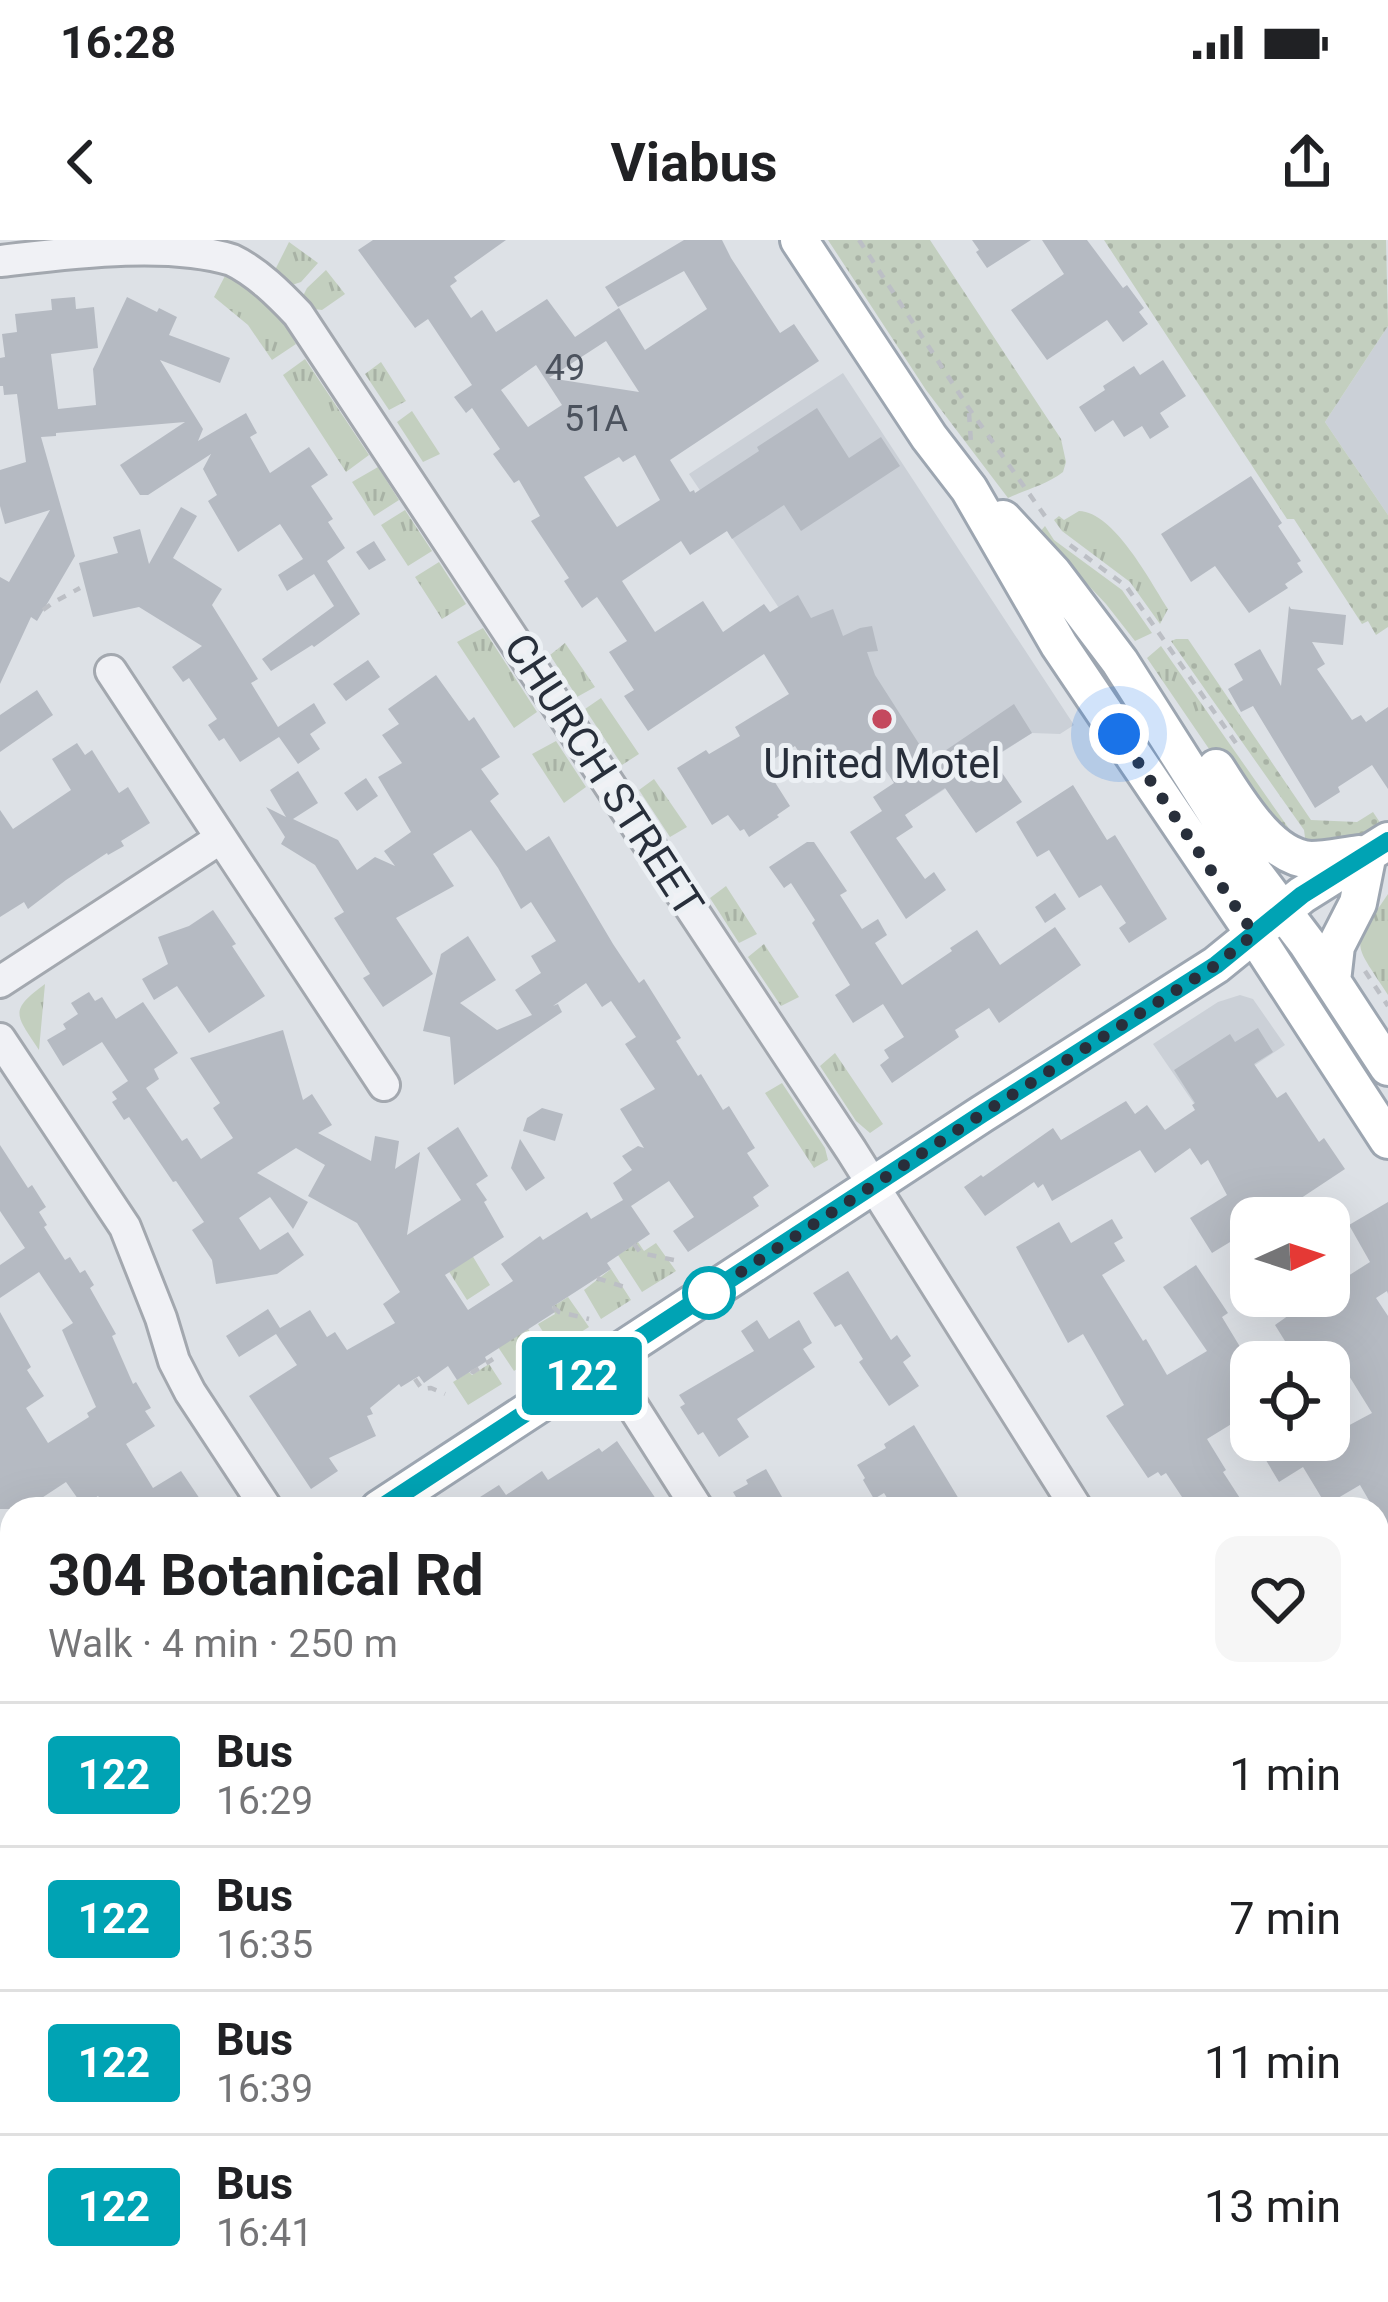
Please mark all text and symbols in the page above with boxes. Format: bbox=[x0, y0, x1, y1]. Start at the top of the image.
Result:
text: 16:28 bbox=[60, 16, 176, 69]
icon: back bbox=[48, 129, 114, 195]
icon: share bbox=[1274, 129, 1340, 195]
text: Viabus bbox=[611, 131, 777, 194]
house number: 49 bbox=[545, 347, 585, 389]
house number: 51A bbox=[564, 398, 628, 440]
street label: CHURCH STREET bbox=[494, 624, 714, 926]
your location bbox=[1089, 704, 1149, 764]
marker: United Motel bbox=[869, 706, 895, 732]
place label: United Motel bbox=[763, 739, 1001, 788]
north arrow bbox=[1230, 1197, 1350, 1317]
map controls bbox=[1230, 1197, 1350, 1461]
unlabelled marker bbox=[684, 1268, 734, 1318]
line badge: 122 bbox=[513, 1337, 651, 1415]
button: locate bbox=[1230, 1341, 1350, 1461]
text: 122 bbox=[546, 1351, 618, 1400]
button: heart bbox=[1215, 1536, 1341, 1662]
text: 304 Botanical Rd bbox=[48, 1542, 484, 1609]
text: Walk · 4 min · 250 m bbox=[48, 1621, 398, 1667]
text: Bus bbox=[216, 1725, 293, 1778]
text: 1 min bbox=[1229, 1748, 1341, 1801]
text: 122 bbox=[78, 1750, 150, 1799]
text: 16:29 bbox=[216, 1778, 313, 1824]
text: Bus bbox=[216, 1869, 293, 1922]
text: 7 min bbox=[1229, 1892, 1341, 1945]
text: 122 bbox=[78, 1894, 150, 1943]
text: 16:35 bbox=[216, 1922, 313, 1968]
text: Bus bbox=[216, 2013, 293, 2066]
text: 11 min bbox=[1204, 2036, 1341, 2089]
text: 122 bbox=[78, 2038, 150, 2087]
text: 16:39 bbox=[216, 2066, 313, 2112]
text: Bus bbox=[216, 2157, 293, 2210]
text: 13 min bbox=[1204, 2180, 1341, 2233]
text: 122 bbox=[78, 2182, 150, 2231]
text: 16:41 bbox=[216, 2210, 313, 2256]

